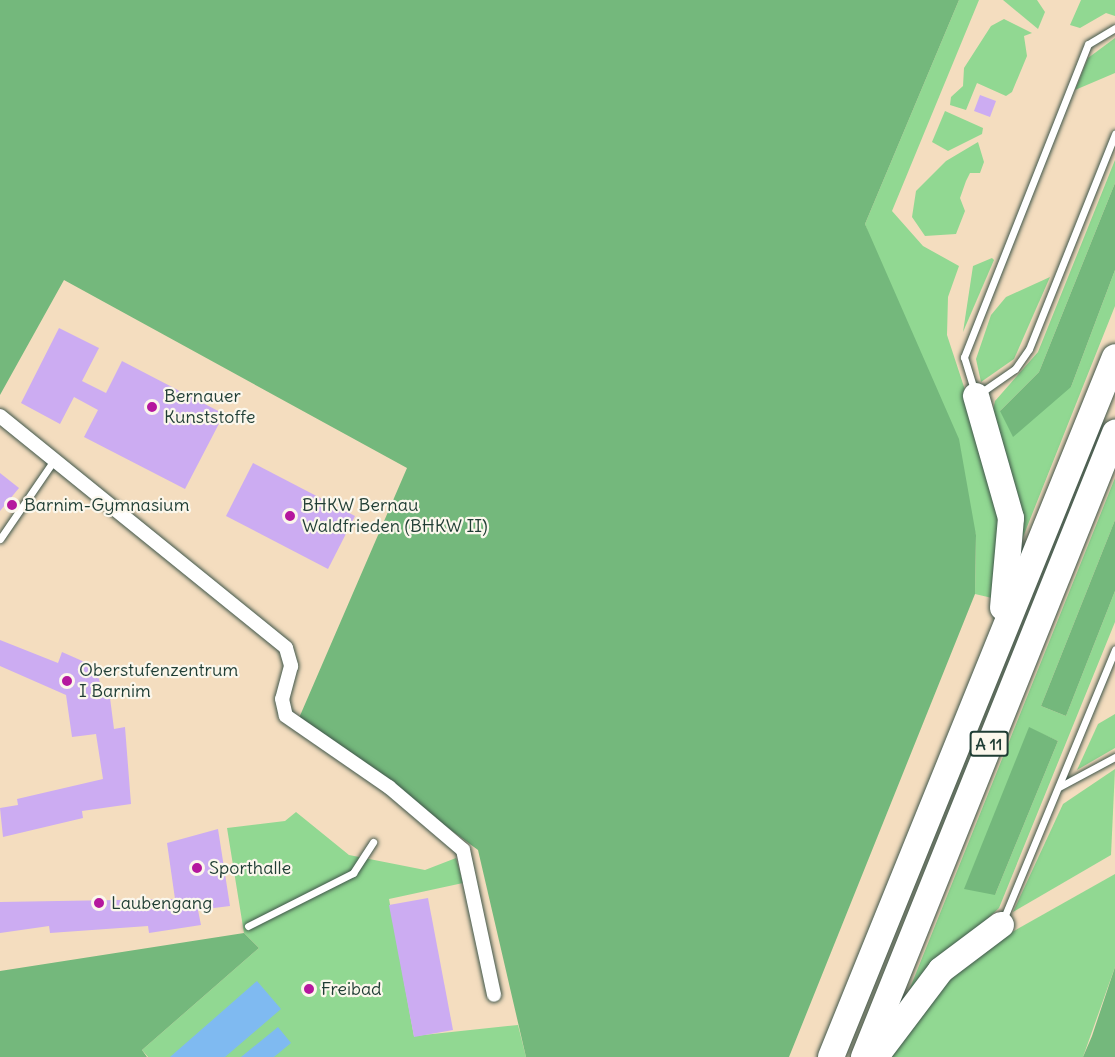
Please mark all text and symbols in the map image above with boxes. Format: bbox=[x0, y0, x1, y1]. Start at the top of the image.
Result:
place label: Bernauer Kunststoffe bbox=[164, 386, 255, 428]
marker: Bernauer Kunststoffe bbox=[145, 400, 159, 414]
place label: Barnim-Gymnasium bbox=[24, 494, 189, 516]
place label: BHKW Bernau Waldfrieden (BHKW II) bbox=[302, 495, 488, 538]
marker: Barnim-Gymnasium bbox=[5, 498, 19, 512]
marker: BHKW Bernau Waldfrieden (BHKW II) bbox=[283, 509, 297, 523]
place label: Oberstufenzentrum I Barnim bbox=[79, 660, 238, 702]
marker: Oberstufenzentrum I Barnim bbox=[60, 674, 74, 688]
road number: A 11 bbox=[970, 731, 1008, 757]
place label: Sporthalle bbox=[209, 857, 291, 879]
marker: Sporthalle bbox=[190, 861, 204, 875]
place label: Laubengang bbox=[111, 892, 212, 914]
marker: Laubengang bbox=[92, 896, 106, 910]
place label: Freibad bbox=[321, 978, 382, 1000]
marker: Freibad bbox=[302, 982, 316, 996]

